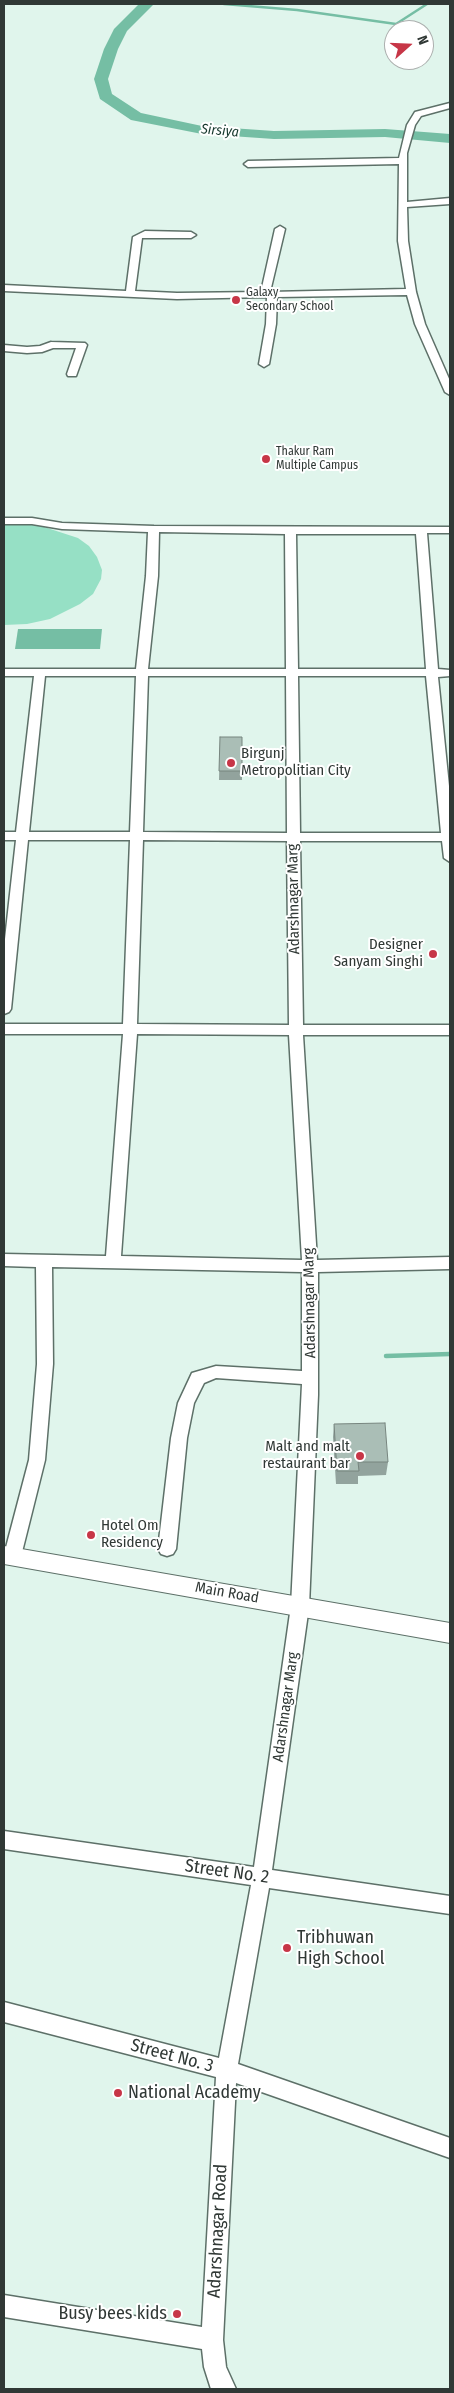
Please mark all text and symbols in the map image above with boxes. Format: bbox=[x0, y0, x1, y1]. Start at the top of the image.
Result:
north arrow bbox=[384, 20, 434, 70]
text: N bbox=[413, 33, 432, 47]
water label: Sirsiya bbox=[200, 121, 240, 141]
place label: Galaxy Secondary School bbox=[246, 286, 333, 314]
marker: Galaxy Secondary School bbox=[230, 294, 242, 306]
place label: Thakur Ram Multiple Campus bbox=[276, 445, 358, 473]
marker: Thakur Ram Multiple Campus bbox=[260, 453, 272, 465]
place label: Birgunj Metropolitian City bbox=[241, 745, 351, 780]
marker: Birgunj Metropolitian City bbox=[225, 757, 237, 769]
street label: Adarshnagar Marg bbox=[284, 844, 304, 954]
place label: Designer Sanyam Singhi bbox=[334, 936, 423, 971]
marker: Designer Sanyam Singhi bbox=[427, 948, 439, 960]
street label: Adarshnagar Marg bbox=[300, 1248, 320, 1358]
place label: Malt and malt restaurant bar bbox=[262, 1438, 350, 1473]
marker: Malt and malt restaurant bar bbox=[354, 1450, 366, 1462]
place label: Hotel Om Residency bbox=[101, 1517, 163, 1552]
marker: Hotel Om Residency bbox=[85, 1529, 97, 1541]
street label: Main Road bbox=[194, 1579, 260, 1607]
street label: Adarshnagar Marg bbox=[269, 1651, 303, 1763]
street label: Street No. 2 bbox=[184, 1855, 270, 1889]
place label: Tribhuwan High School bbox=[297, 1927, 384, 1970]
marker: Tribhuwan High School bbox=[281, 1942, 293, 1954]
street label: Street No. 3 bbox=[128, 2035, 216, 2077]
place label: National Academy bbox=[128, 2082, 261, 2104]
marker: National Academy bbox=[112, 2087, 124, 2099]
street label: Adarshnagar Road bbox=[204, 2164, 232, 2298]
place label: Busy bees kids bbox=[59, 2303, 167, 2325]
marker: Busy bees kids bbox=[171, 2308, 183, 2320]

